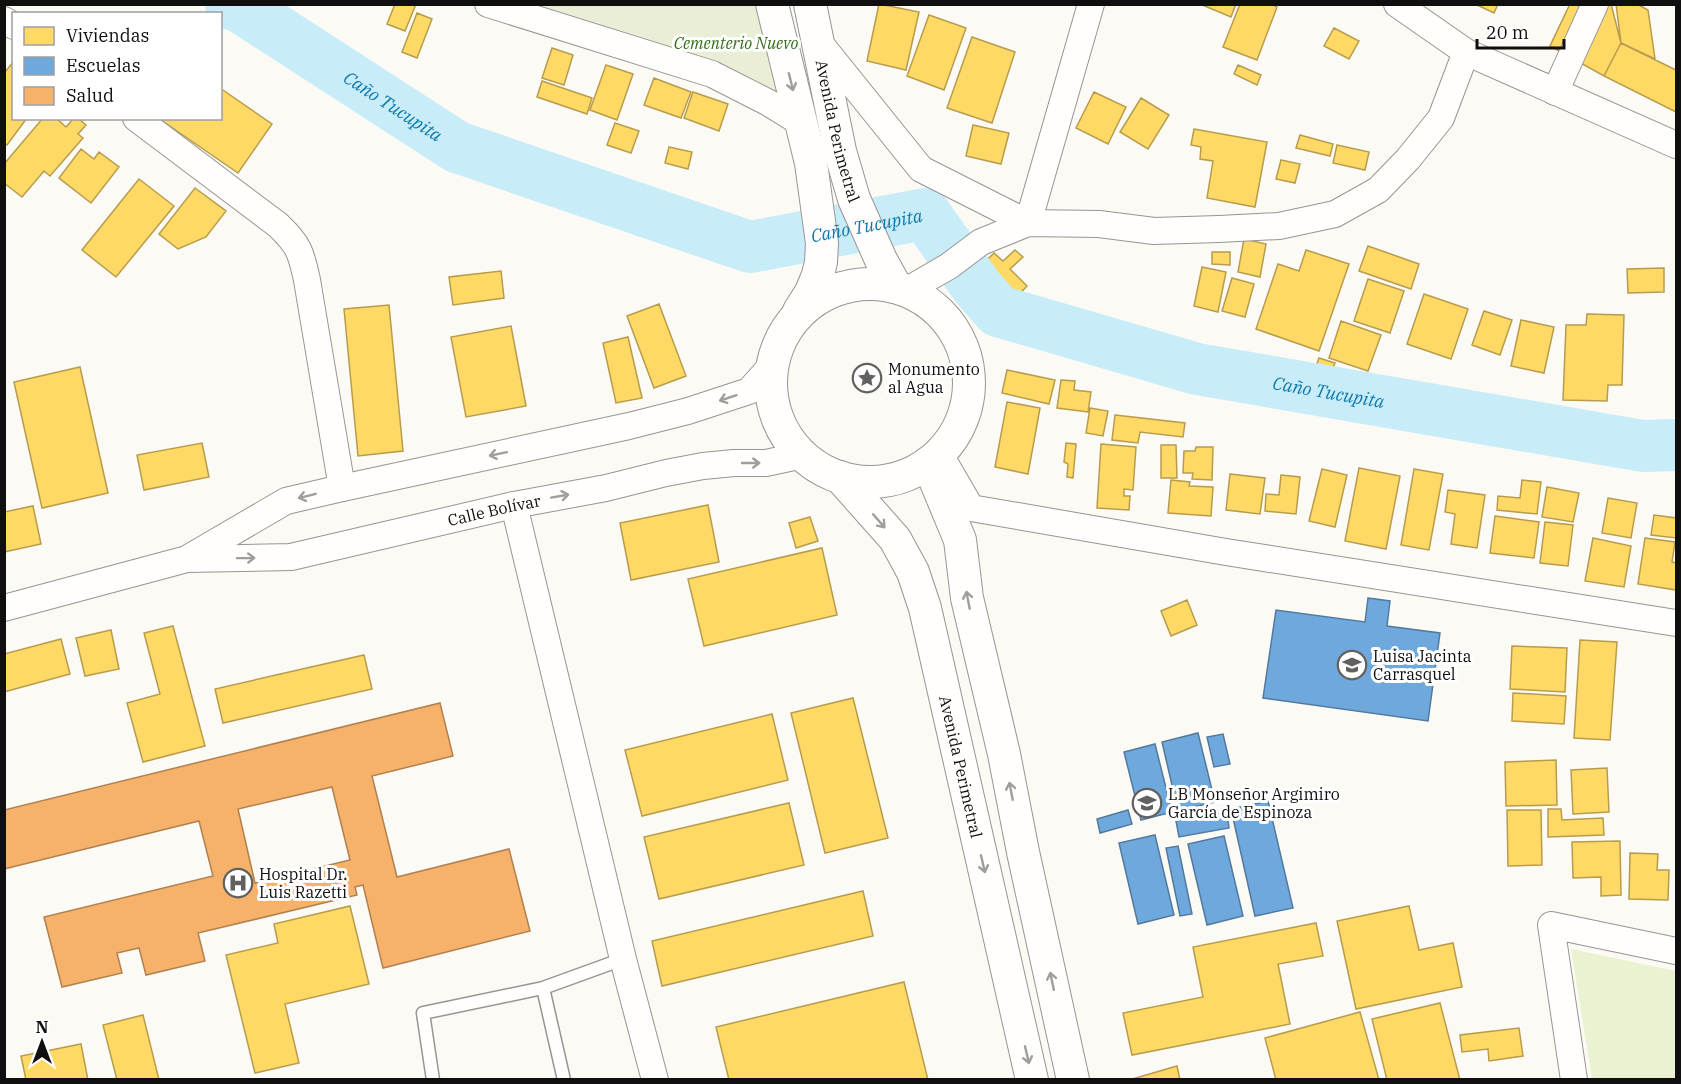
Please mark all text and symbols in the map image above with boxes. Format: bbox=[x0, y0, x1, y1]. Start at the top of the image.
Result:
legend bbox=[12, 12, 222, 120]
scale bar bbox=[1477, 12, 1564, 50]
text: 20 m bbox=[1486, 21, 1529, 44]
text: Viviendas bbox=[66, 24, 149, 47]
park label: Cementerio Nuevo bbox=[674, 33, 798, 53]
text: Escuelas bbox=[66, 54, 140, 77]
street label: Avenida Perimetral bbox=[812, 58, 864, 206]
water label: Caño Tucupita bbox=[340, 65, 447, 146]
one-way arrow bbox=[785, 72, 797, 91]
text: Salud bbox=[66, 84, 114, 107]
water label: Caño Tucupita bbox=[809, 203, 924, 247]
place label: Monumento al Agua bbox=[888, 359, 980, 397]
place icon: Monumento al Agua bbox=[851, 362, 883, 394]
water label: Caño Tucupita bbox=[1271, 371, 1387, 413]
one-way arrow bbox=[719, 393, 738, 404]
one-way arrow bbox=[489, 449, 508, 461]
one-way arrow bbox=[741, 457, 761, 469]
street label: Calle Bolívar bbox=[446, 490, 542, 530]
one-way arrow bbox=[549, 490, 569, 501]
one-way arrow bbox=[298, 491, 317, 503]
one-way arrow bbox=[872, 513, 886, 528]
one-way arrow bbox=[235, 552, 255, 564]
one-way arrow bbox=[962, 591, 973, 611]
place label: Luisa Jacinta Carrasquel bbox=[1373, 646, 1472, 684]
school or university icon: Luisa Jacinta Carrasquel bbox=[1336, 649, 1368, 681]
street label: Avenida Perimetral bbox=[935, 693, 987, 840]
one-way arrow bbox=[1005, 781, 1016, 801]
place label: LB Monseñor Argimiro García de Espinoza bbox=[1168, 784, 1340, 822]
school or university icon: LB Monseñor Argimiro García de Espinoza bbox=[1131, 787, 1163, 819]
one-way arrow bbox=[978, 855, 990, 874]
place label: Hospital Dr. Luis Razetti bbox=[259, 864, 347, 902]
hospital icon: Hospital Dr. Luis Razetti bbox=[222, 867, 254, 899]
one-way arrow bbox=[1046, 972, 1057, 991]
north arrow bbox=[12, 1012, 72, 1072]
text: N bbox=[36, 1017, 48, 1037]
one-way arrow bbox=[1021, 1045, 1033, 1064]

